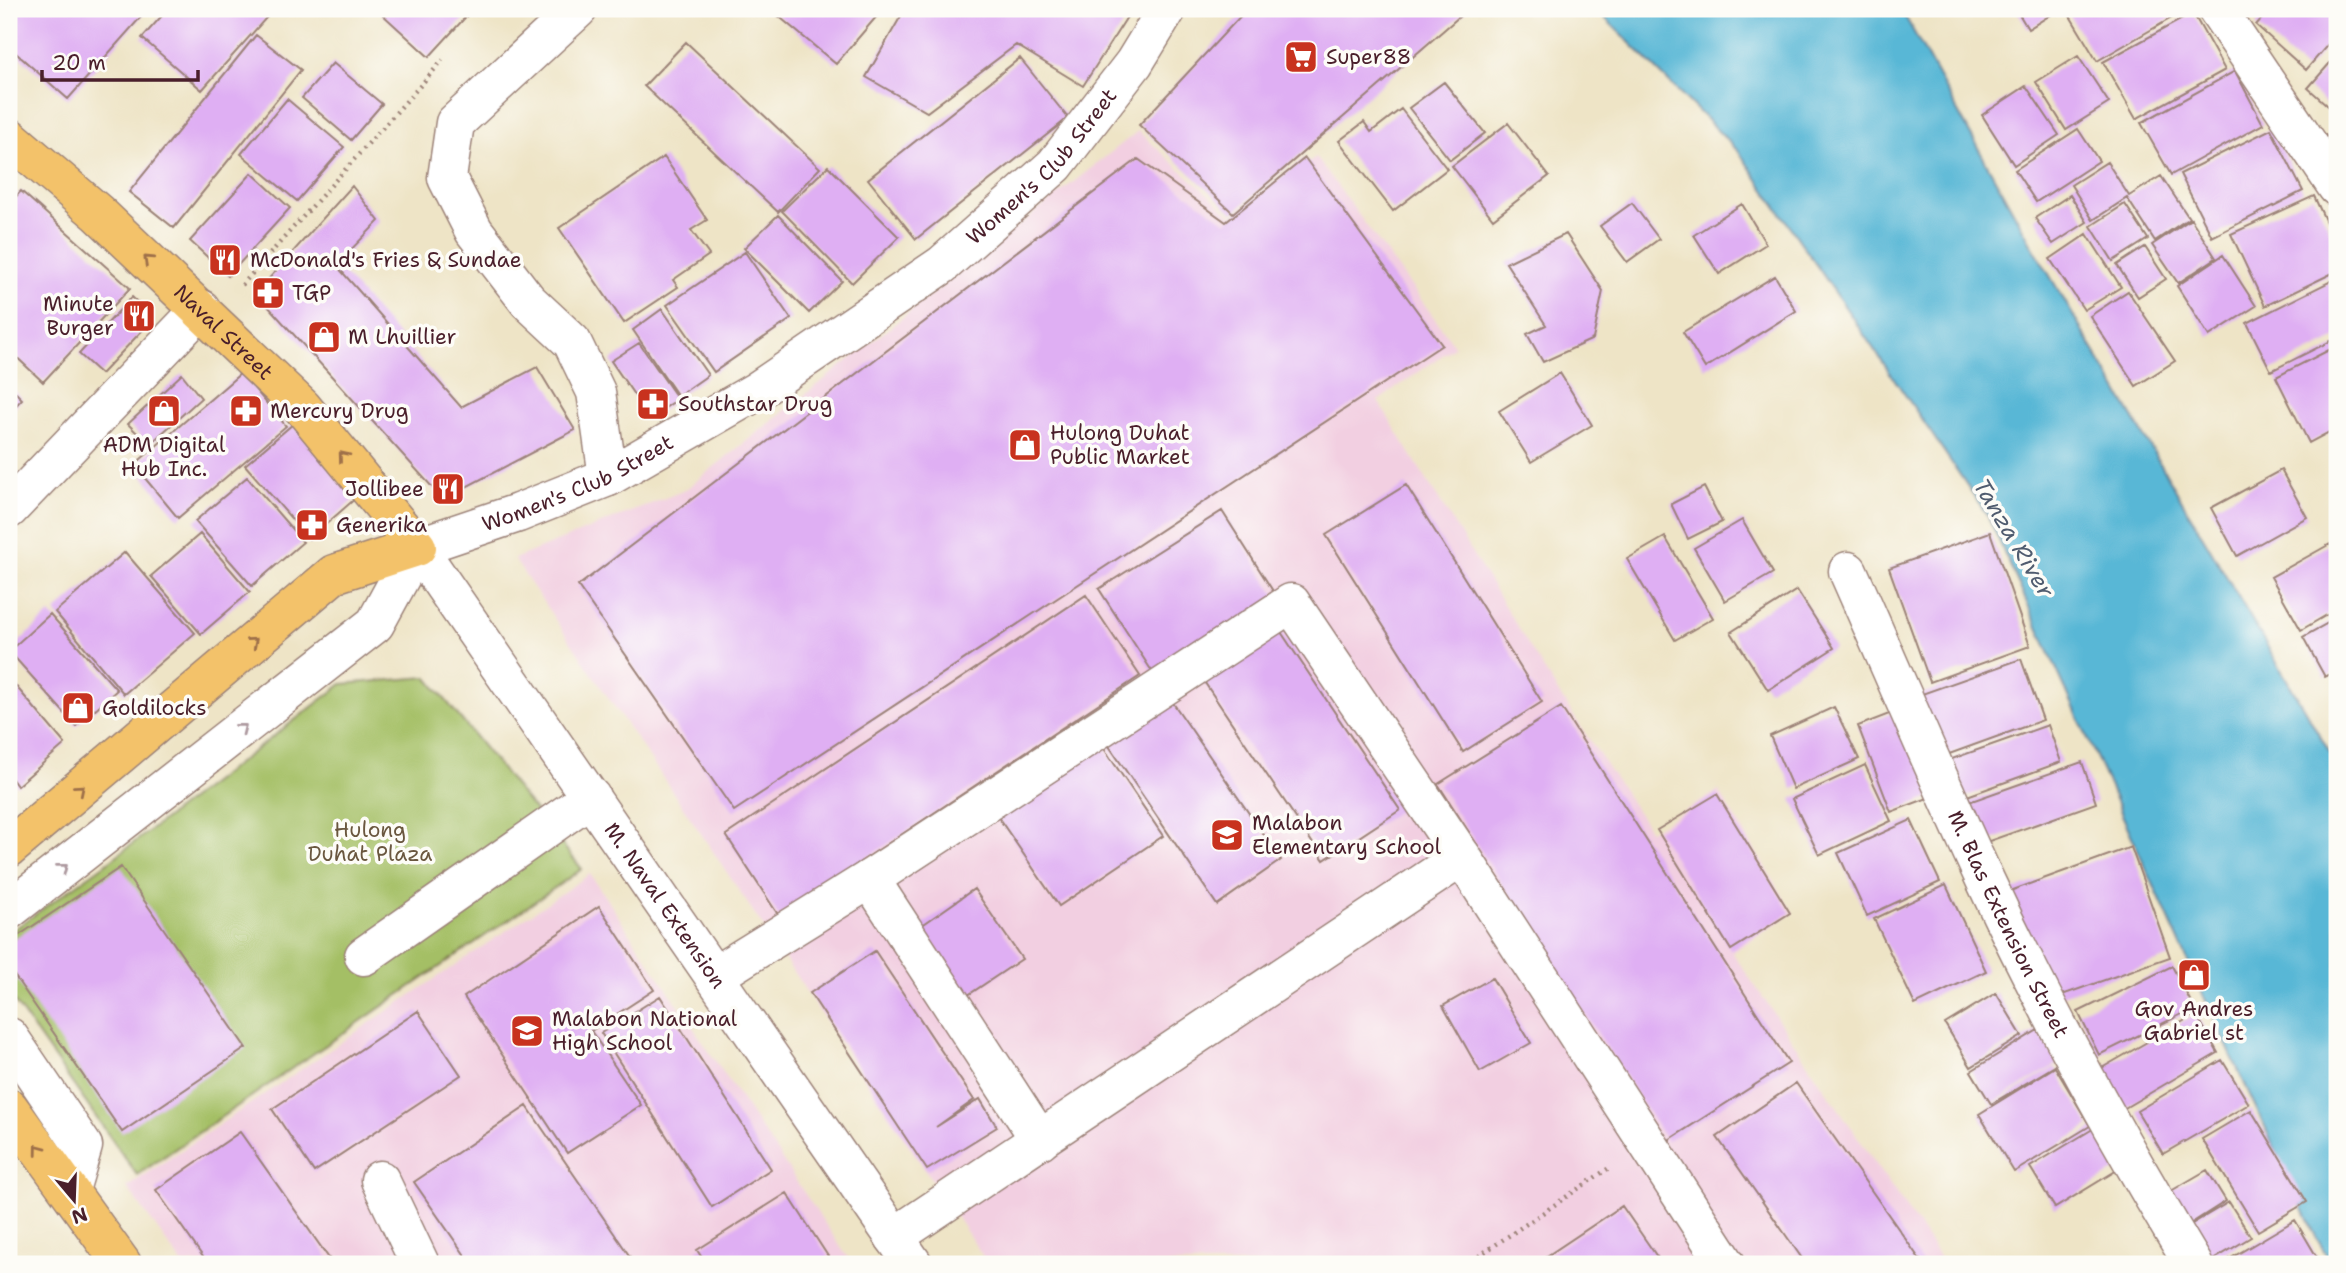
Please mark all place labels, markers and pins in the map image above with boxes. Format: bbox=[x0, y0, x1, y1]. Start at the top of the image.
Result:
supermarket icon: Super88 bbox=[1282, 38, 1320, 76]
place label: Super88 bbox=[1326, 43, 1411, 71]
restaurant icon: McDonald's Fries & Sundae bbox=[206, 241, 244, 279]
place label: McDonald's Fries & Sundae bbox=[250, 246, 522, 274]
pharmacy icon: TGP bbox=[249, 274, 287, 312]
place label: TGP bbox=[292, 279, 331, 307]
place label: Minute Burger bbox=[43, 290, 114, 342]
restaurant icon: Minute Burger bbox=[120, 297, 158, 335]
shop icon: M Lhuillier bbox=[305, 318, 343, 356]
place label: M Lhuillier bbox=[348, 323, 457, 351]
pharmacy icon: Southstar Drug bbox=[634, 385, 672, 423]
place label: Southstar Drug bbox=[678, 390, 832, 418]
shop icon: ADM Digital Hub Inc. bbox=[145, 392, 183, 430]
pharmacy icon: Mercury Drug bbox=[227, 392, 265, 430]
place label: Mercury Drug bbox=[270, 397, 409, 425]
place label: Hulong Duhat Public Market bbox=[1050, 419, 1190, 471]
shop icon: Hulong Duhat Public Market bbox=[1006, 426, 1044, 464]
place label: ADM Digital Hub Inc. bbox=[103, 431, 226, 483]
restaurant icon: Jollibee bbox=[429, 470, 467, 508]
place label: Jollibee bbox=[345, 475, 424, 503]
pharmacy icon: Generika bbox=[293, 506, 331, 544]
place label: Generika bbox=[336, 511, 427, 539]
shop icon: Goldilocks bbox=[59, 689, 97, 727]
place label: Goldilocks bbox=[102, 694, 207, 722]
place label: Malabon Elementary School bbox=[1252, 809, 1442, 861]
school or university icon: Malabon Elementary School bbox=[1208, 816, 1246, 854]
shop icon: Gov Andres Gabriel st bbox=[2175, 956, 2213, 994]
place label: Gov Andres Gabriel st bbox=[2135, 995, 2253, 1047]
place label: Malabon National High School bbox=[552, 1005, 738, 1057]
school or university icon: Malabon National High School bbox=[508, 1012, 546, 1050]

